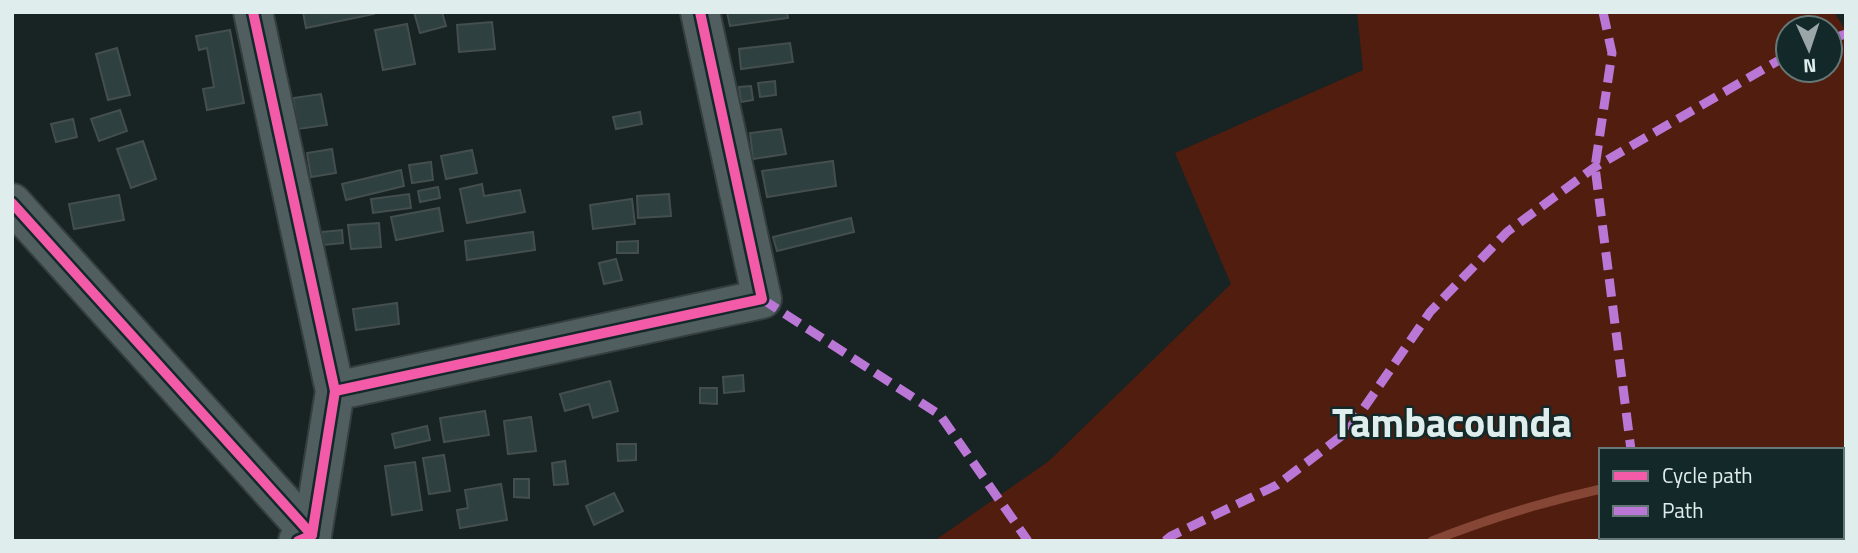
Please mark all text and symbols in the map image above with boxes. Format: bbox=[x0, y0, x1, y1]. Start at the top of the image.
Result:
north arrow bbox=[1774, 14, 1844, 84]
text: N bbox=[1803, 52, 1817, 81]
district label: Tambacounda bbox=[1332, 392, 1572, 453]
legend bbox=[1599, 448, 1844, 539]
text: Cycle path bbox=[1662, 459, 1753, 491]
text: Path bbox=[1662, 494, 1704, 526]

